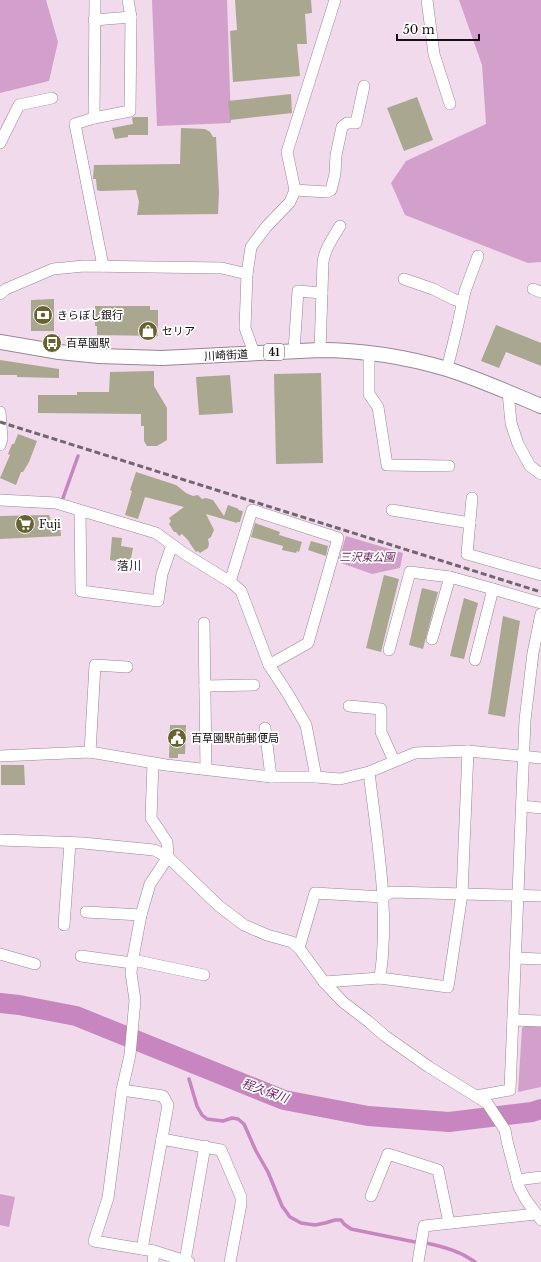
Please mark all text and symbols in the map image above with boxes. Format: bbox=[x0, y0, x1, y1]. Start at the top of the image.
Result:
scale bar bbox=[397, 16, 479, 42]
text: 50 m bbox=[403, 22, 435, 37]
bank icon: きらぼし銀行 bbox=[32, 304, 54, 326]
place label: きらぼし銀行 bbox=[57, 308, 123, 322]
shop icon: セリア bbox=[137, 320, 159, 342]
place label: セリア bbox=[162, 324, 195, 338]
bus stop icon: 百草園駅 bbox=[41, 332, 63, 354]
place label: 百草園駅 bbox=[66, 336, 110, 350]
road number: 41 bbox=[264, 344, 284, 360]
street label: 川崎街道 bbox=[204, 347, 248, 363]
supermarket icon: Fuji bbox=[14, 513, 36, 535]
place label: Fuji bbox=[39, 517, 61, 531]
park label: 三沢東公園 bbox=[340, 550, 396, 564]
district label: 落川 bbox=[117, 558, 141, 573]
public building icon: 百草園駅前郵便局 bbox=[166, 727, 188, 749]
place label: 百草園駅前郵便局 bbox=[191, 731, 279, 745]
water label: 程久保川 bbox=[240, 1075, 292, 1106]

